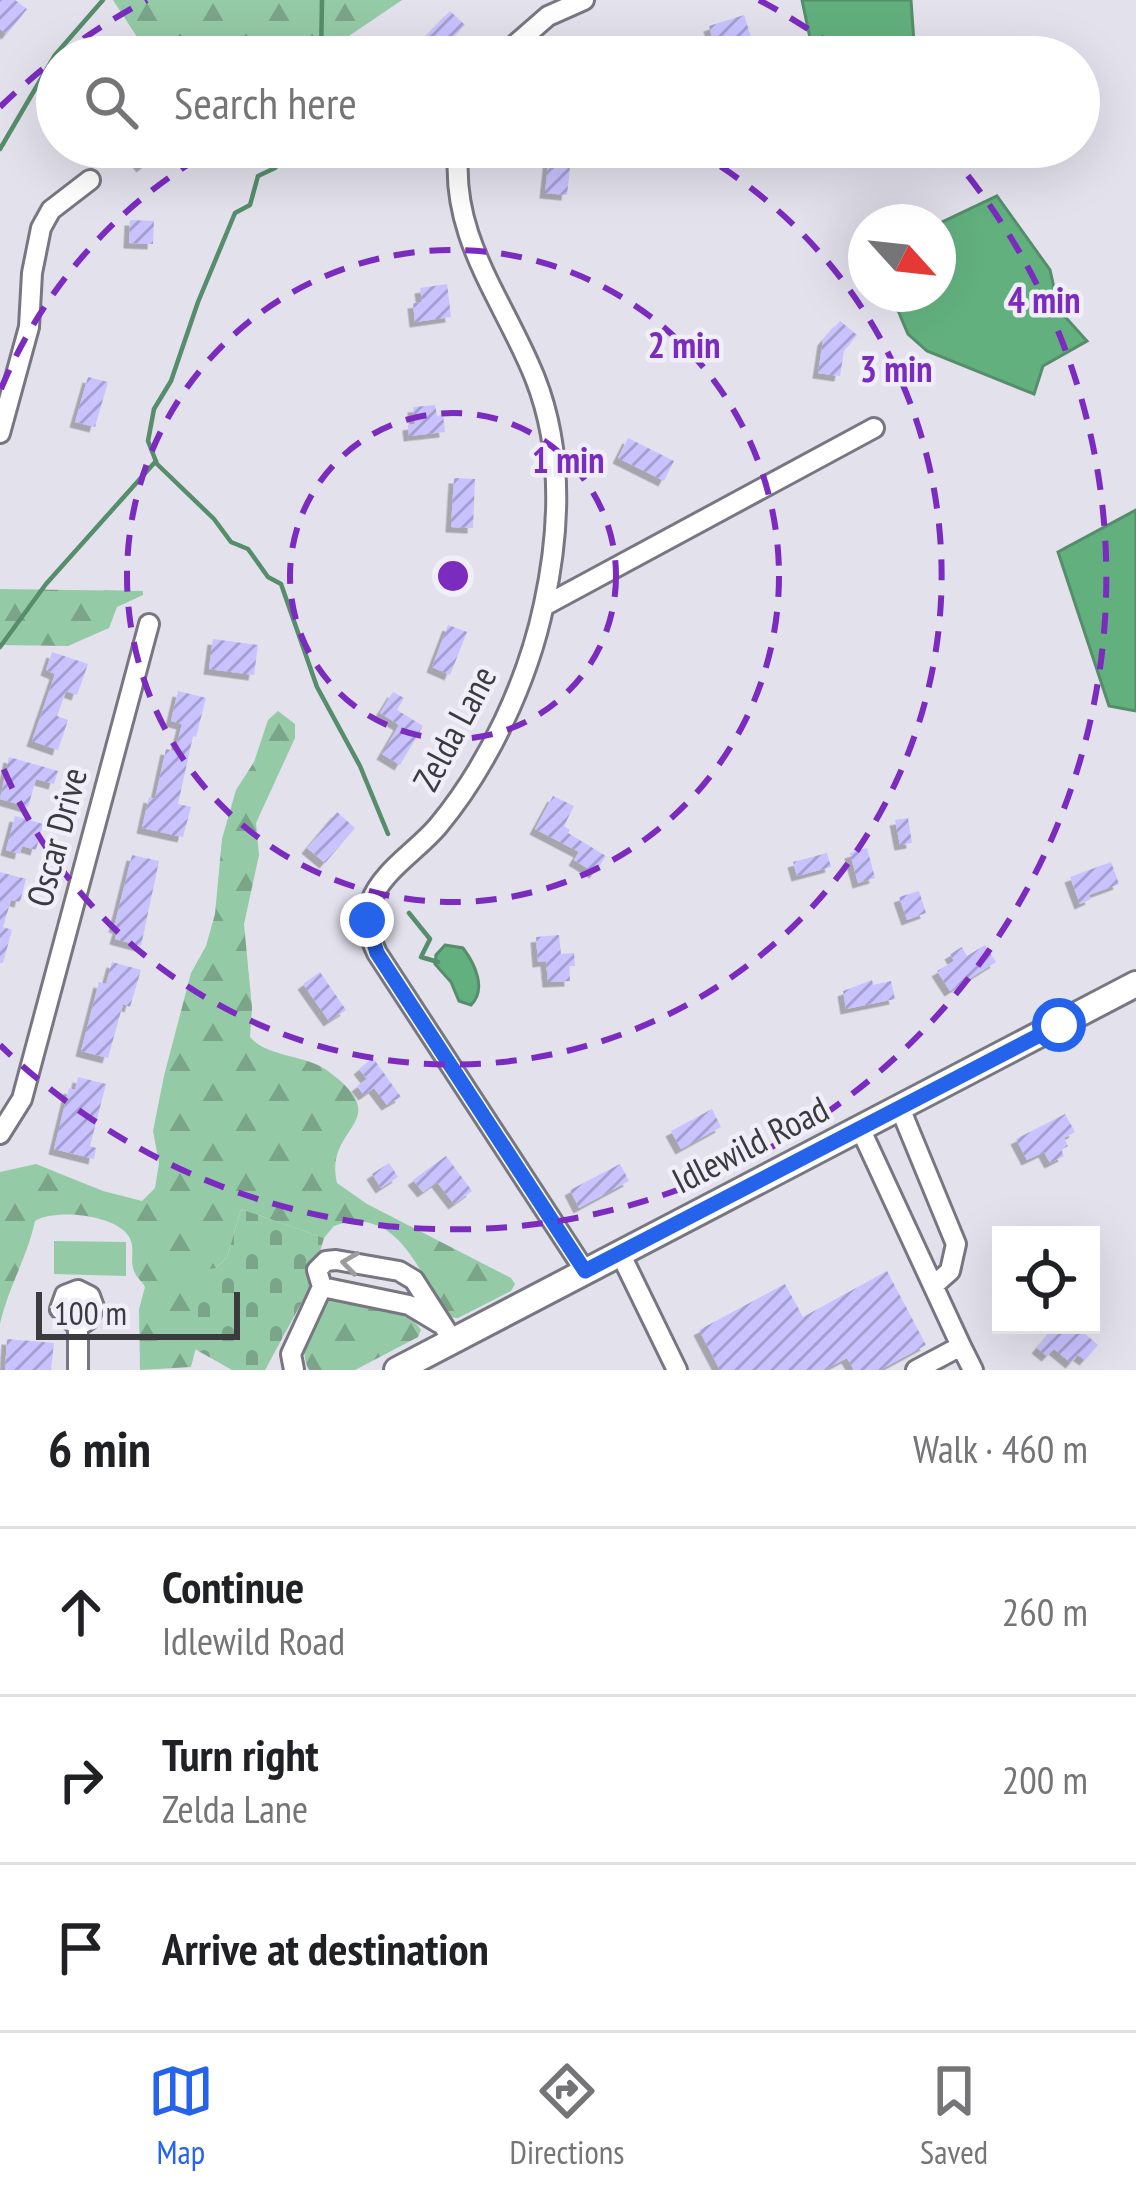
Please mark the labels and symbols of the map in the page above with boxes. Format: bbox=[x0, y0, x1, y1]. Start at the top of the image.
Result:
north arrow bbox=[848, 204, 956, 312]
text: 4 min bbox=[1008, 276, 1080, 323]
text: 2 min bbox=[648, 321, 720, 368]
text: 3 min bbox=[860, 345, 932, 392]
text: 1 min bbox=[532, 436, 604, 483]
centre of rings bbox=[432, 555, 474, 597]
street label: Zelda Lane bbox=[402, 657, 506, 799]
street label: Oscar Drive bbox=[15, 762, 97, 912]
route end bbox=[340, 893, 394, 947]
route start bbox=[1032, 998, 1086, 1052]
street label: Idlewild Road bbox=[664, 1085, 836, 1203]
one-way arrow bbox=[340, 1251, 360, 1277]
scale bar bbox=[36, 1286, 240, 1339]

